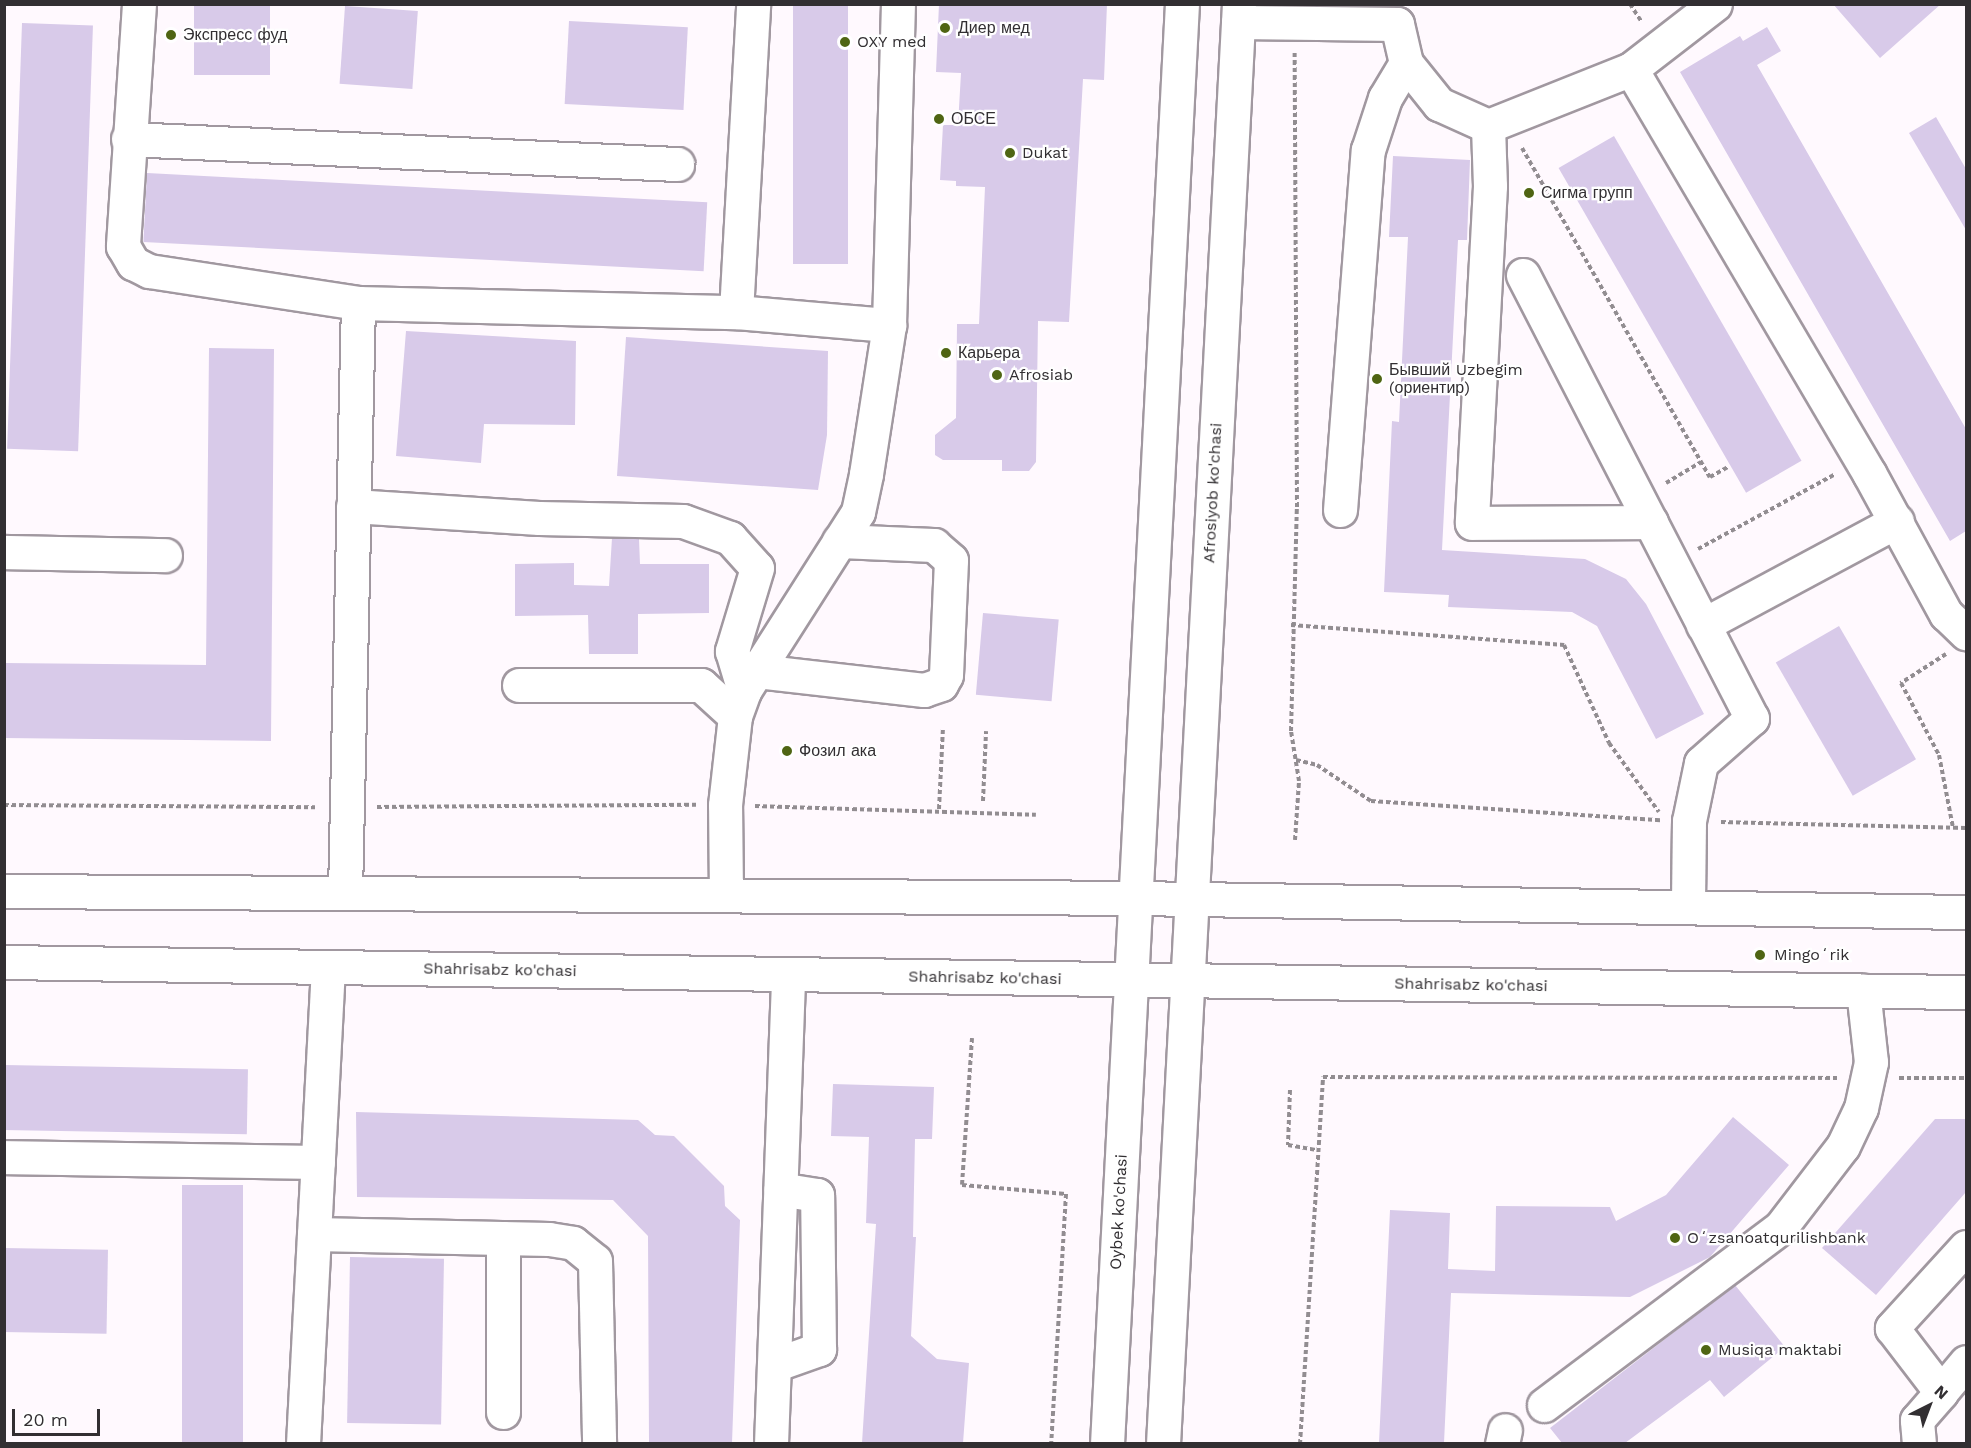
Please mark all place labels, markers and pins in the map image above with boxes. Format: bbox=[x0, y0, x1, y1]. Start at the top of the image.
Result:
place label: Диер мед bbox=[958, 18, 1030, 38]
marker: Диер мед bbox=[936, 19, 954, 37]
place label: Экспресс фуд bbox=[183, 25, 287, 45]
marker: Экспресс фуд bbox=[164, 28, 178, 42]
place label: OXY med bbox=[857, 32, 927, 52]
marker: OXY med bbox=[838, 35, 852, 49]
place label: ОБСЕ bbox=[951, 109, 996, 129]
marker: ОБСЕ bbox=[932, 112, 946, 126]
place label: Dukat bbox=[1022, 143, 1068, 163]
marker: Dukat bbox=[1003, 146, 1017, 160]
place label: Сигма групп bbox=[1541, 183, 1633, 203]
marker: Сигма групп bbox=[1522, 186, 1536, 200]
place label: Карьера bbox=[958, 343, 1020, 363]
marker: Карьера bbox=[939, 346, 953, 360]
place label: Бывший Uzbegim (ориентир) bbox=[1389, 360, 1523, 398]
place label: Afrosiab bbox=[1009, 365, 1073, 385]
marker: Afrosiab bbox=[990, 368, 1004, 382]
marker: Бывший Uzbegim (ориентир) bbox=[1370, 372, 1384, 386]
place label: Фозил ака bbox=[799, 741, 876, 761]
marker: Фозил ака bbox=[780, 744, 794, 758]
place label: Mingoʻrik bbox=[1774, 945, 1849, 965]
marker: Mingoʻrik bbox=[1751, 946, 1769, 964]
place label: Oʻzsanoatqurilishbank bbox=[1687, 1228, 1866, 1248]
marker: Oʻzsanoatqurilishbank bbox=[1668, 1231, 1682, 1245]
place label: Musiqa maktabi bbox=[1718, 1340, 1842, 1360]
marker: Musiqa maktabi bbox=[1699, 1343, 1713, 1357]

